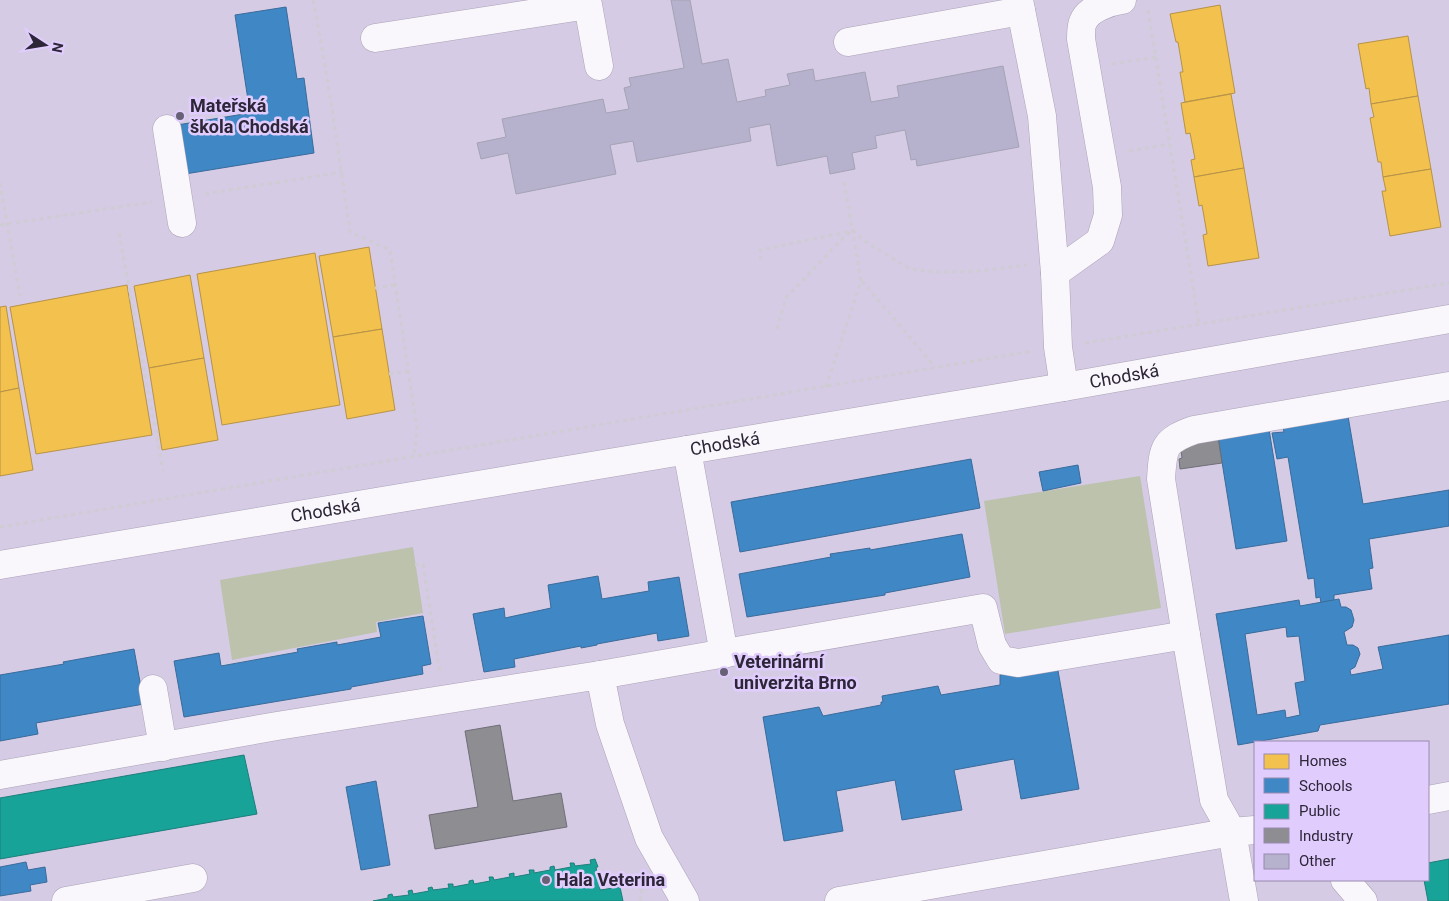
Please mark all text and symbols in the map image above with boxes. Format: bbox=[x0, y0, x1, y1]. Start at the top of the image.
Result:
north arrow bbox=[20, 20, 70, 70]
text: N bbox=[49, 41, 67, 54]
place label: Mateřská škola Chodská bbox=[190, 95, 309, 137]
marker: Mateřská škola Chodská bbox=[174, 110, 186, 122]
street label: Chodská bbox=[1088, 359, 1161, 392]
street label: Chodská bbox=[688, 427, 761, 459]
street label: Chodská bbox=[289, 494, 362, 526]
place label: Veterinární univerzita Brno bbox=[734, 651, 857, 693]
marker: Veterinární univerzita Brno bbox=[718, 666, 730, 678]
legend bbox=[1254, 741, 1429, 881]
text: Homes bbox=[1299, 752, 1347, 770]
text: Schools bbox=[1299, 777, 1353, 795]
text: Public bbox=[1299, 802, 1340, 820]
text: Industry bbox=[1299, 827, 1353, 845]
text: Other bbox=[1299, 852, 1336, 870]
place label: Hala Veterina bbox=[556, 869, 666, 890]
marker: Hala Veterina bbox=[540, 874, 552, 886]

